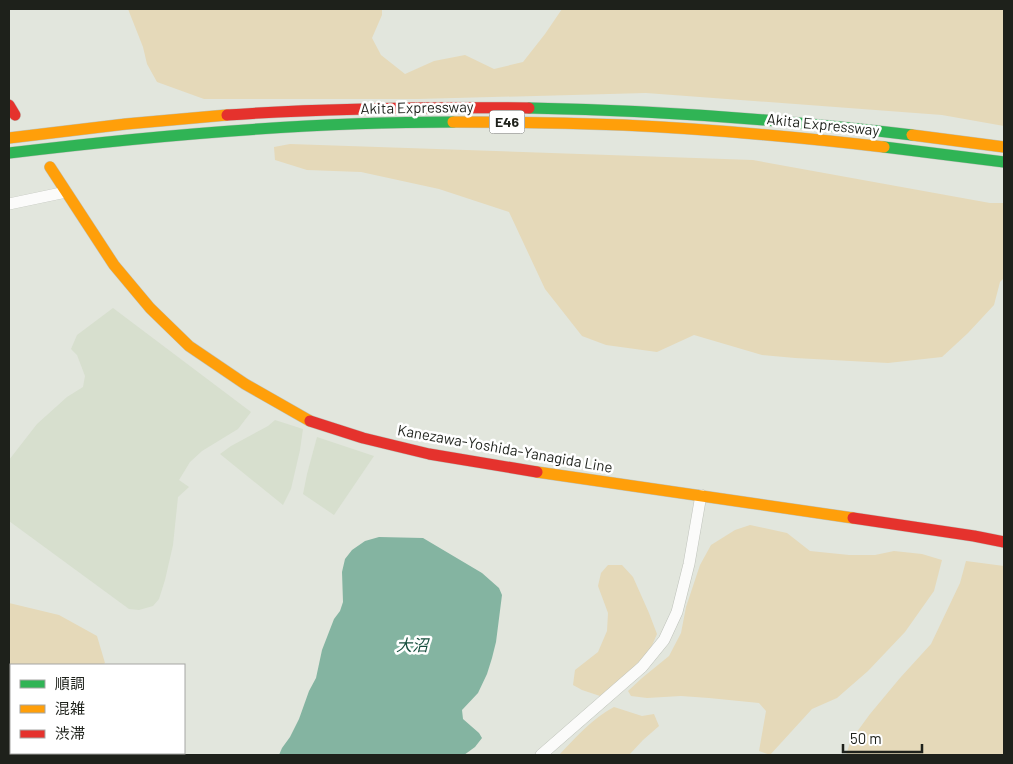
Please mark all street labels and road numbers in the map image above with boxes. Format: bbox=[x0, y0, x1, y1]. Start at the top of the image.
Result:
street label: Akita Expressway bbox=[360, 97, 474, 117]
street label: Akita Expressway bbox=[766, 109, 880, 139]
road number: E46 bbox=[490, 110, 524, 134]
street label: Kanezawa-Yoshida-Yanagida Line bbox=[396, 420, 614, 476]

